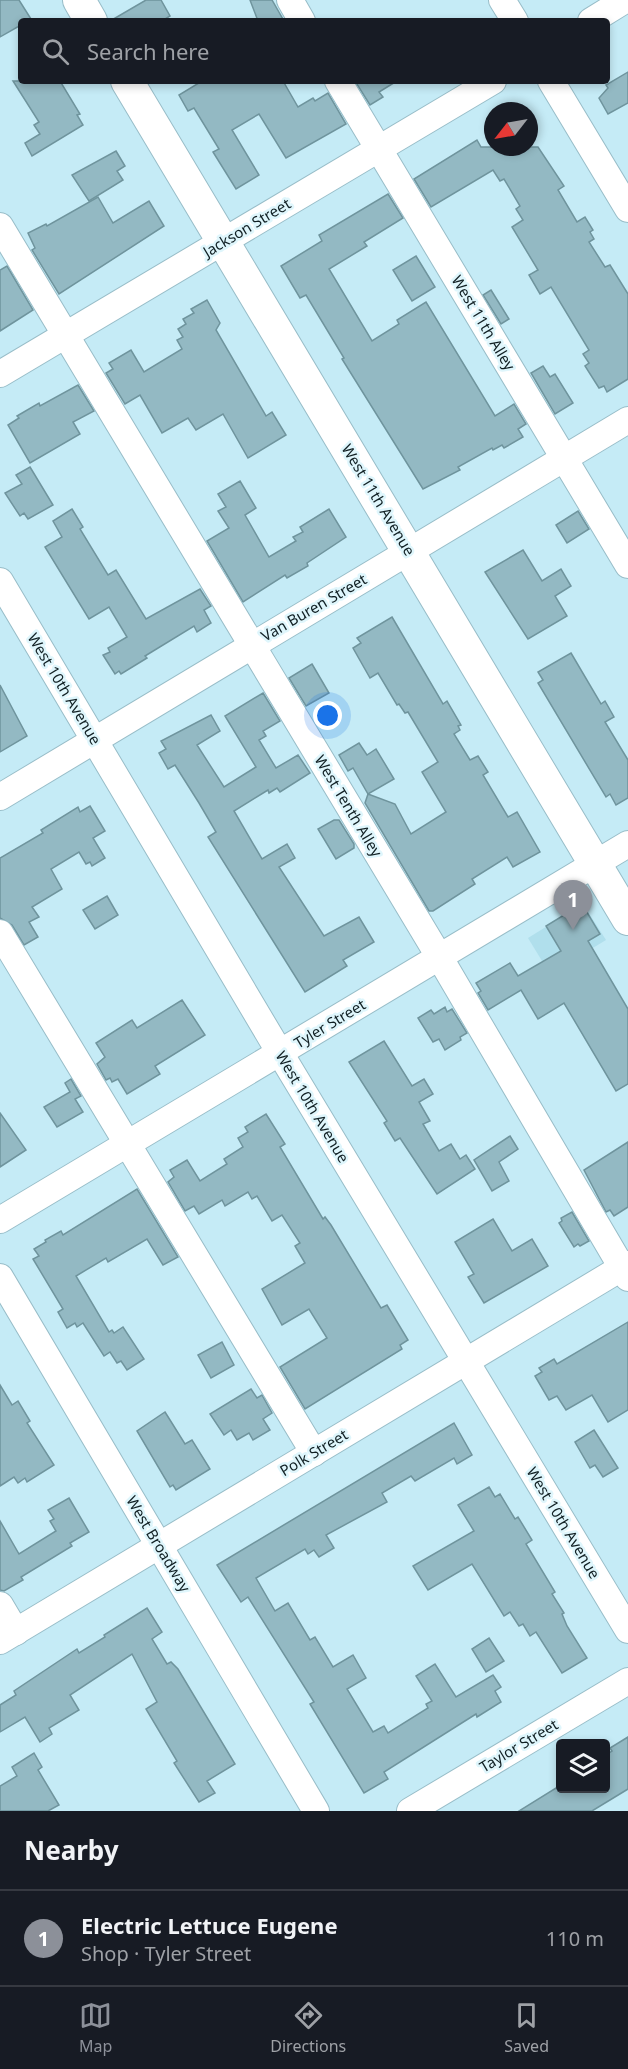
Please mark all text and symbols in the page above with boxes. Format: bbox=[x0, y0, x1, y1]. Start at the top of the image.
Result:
search box bbox=[18, 18, 610, 84]
icon: search bbox=[39, 35, 72, 68]
text: Search here bbox=[87, 36, 209, 66]
north arrow bbox=[484, 102, 538, 156]
street label: Jackson Street bbox=[197, 193, 295, 262]
street label: West 11th Alley bbox=[448, 271, 520, 374]
street label: West 11th Avenue bbox=[338, 440, 420, 559]
street label: Van Buren Street bbox=[257, 569, 370, 645]
street label: West 10th Avenue bbox=[24, 629, 106, 748]
your location bbox=[313, 701, 342, 730]
street label: West Tenth Alley bbox=[311, 751, 387, 860]
pin: 1 bbox=[554, 880, 592, 930]
street label: Tyler Street bbox=[290, 994, 369, 1052]
street label: West 10th Avenue bbox=[272, 1047, 354, 1166]
street label: Polk Street bbox=[276, 1424, 352, 1480]
street label: West 10th Avenue bbox=[523, 1463, 605, 1582]
street label: West Broadway bbox=[122, 1492, 196, 1596]
street label: Taylor Street bbox=[476, 1714, 562, 1776]
map controls bbox=[556, 1739, 610, 1793]
button: layers bbox=[556, 1739, 610, 1793]
text: Nearby bbox=[24, 1832, 119, 1868]
text: Electric Lettuce Eugene bbox=[81, 1910, 338, 1940]
text: 1 bbox=[38, 1925, 49, 1952]
text: 110 m bbox=[546, 1925, 604, 1952]
text: Shop · Tyler Street bbox=[81, 1940, 251, 1967]
tab: Map bbox=[79, 1999, 112, 2057]
tab: Directions bbox=[270, 1999, 346, 2057]
tab: Saved bbox=[504, 1999, 549, 2057]

